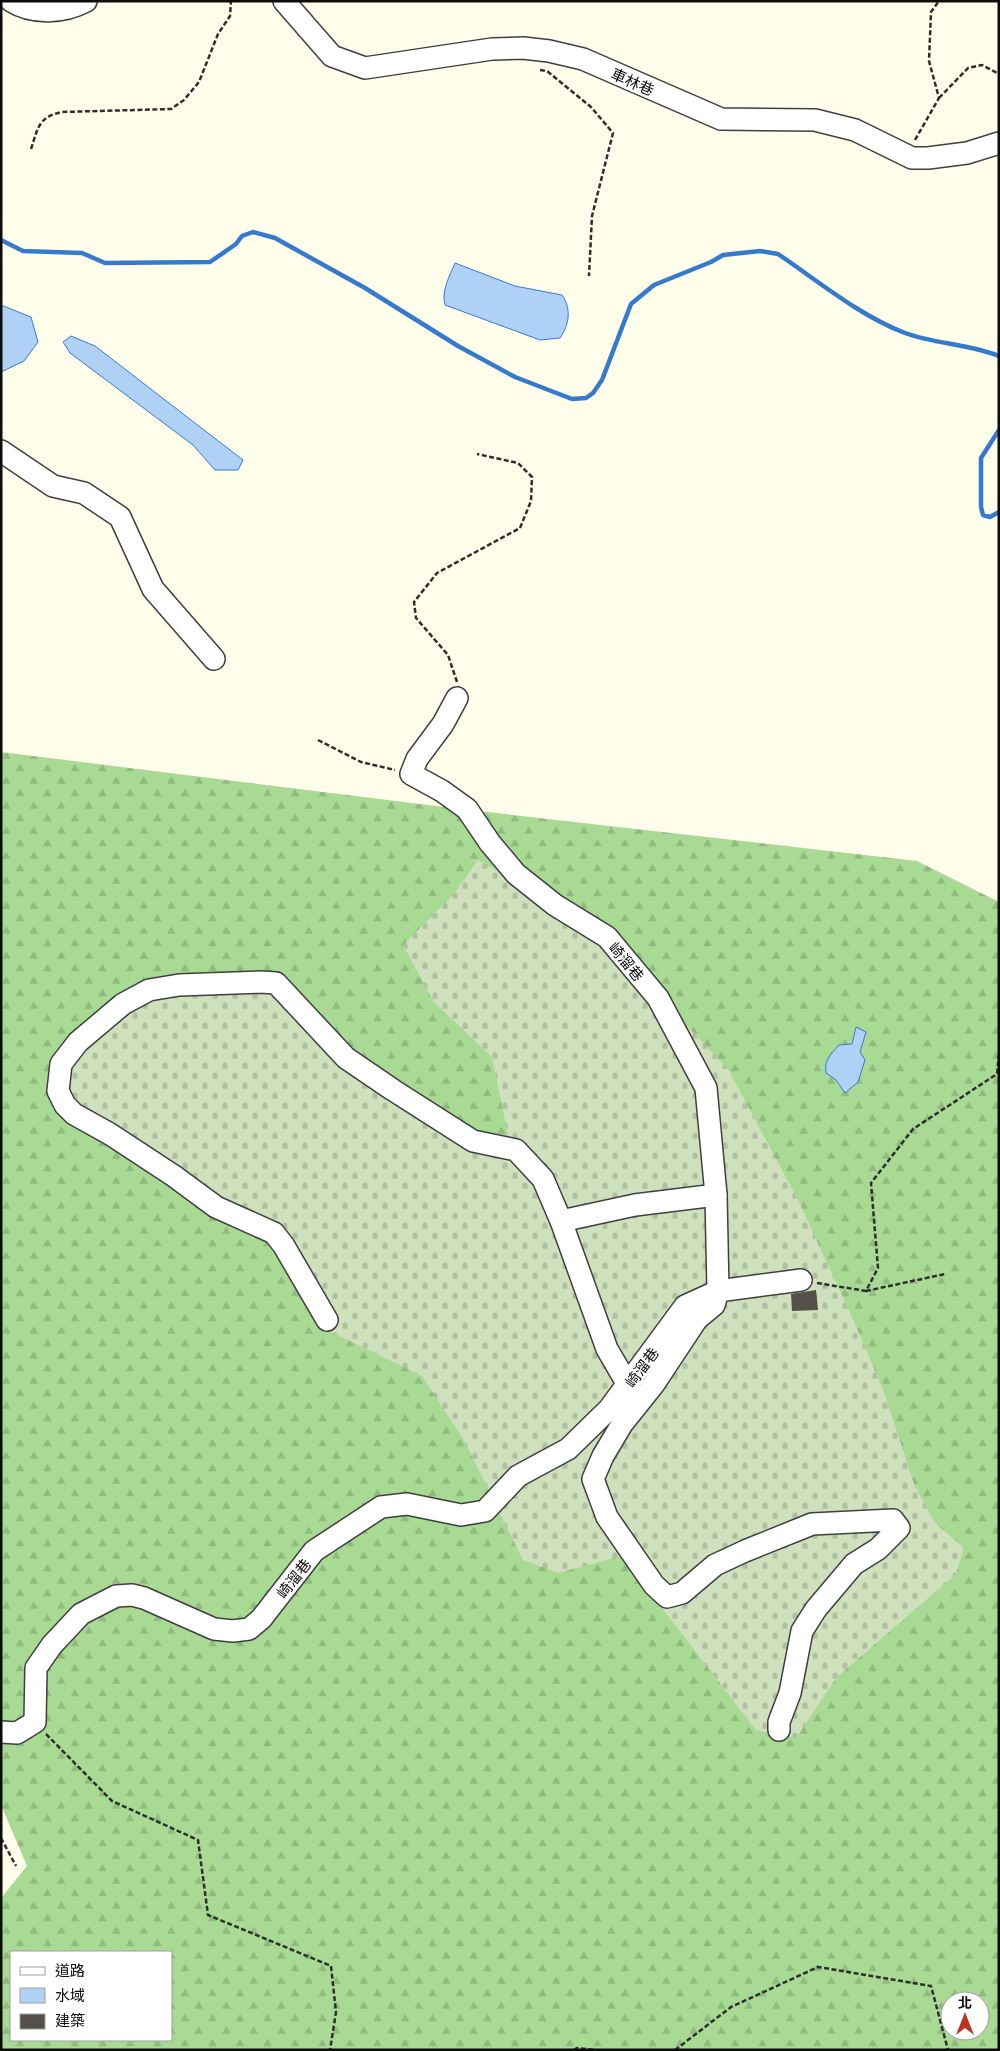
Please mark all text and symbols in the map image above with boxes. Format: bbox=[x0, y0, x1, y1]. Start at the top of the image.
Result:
street label: 車林巷 bbox=[608, 62, 658, 100]
street label: 崎溜巷 bbox=[604, 937, 650, 985]
street label: 崎溜巷 bbox=[619, 1343, 663, 1391]
street label: 崎溜巷 bbox=[271, 1554, 315, 1602]
legend bbox=[10, 1951, 172, 2041]
text: 道路 bbox=[55, 1959, 85, 1980]
text: 水域 bbox=[55, 1984, 85, 2005]
north arrow bbox=[940, 1991, 990, 2041]
text: 北 bbox=[958, 1992, 972, 2012]
text: 建築 bbox=[55, 2009, 85, 2030]

